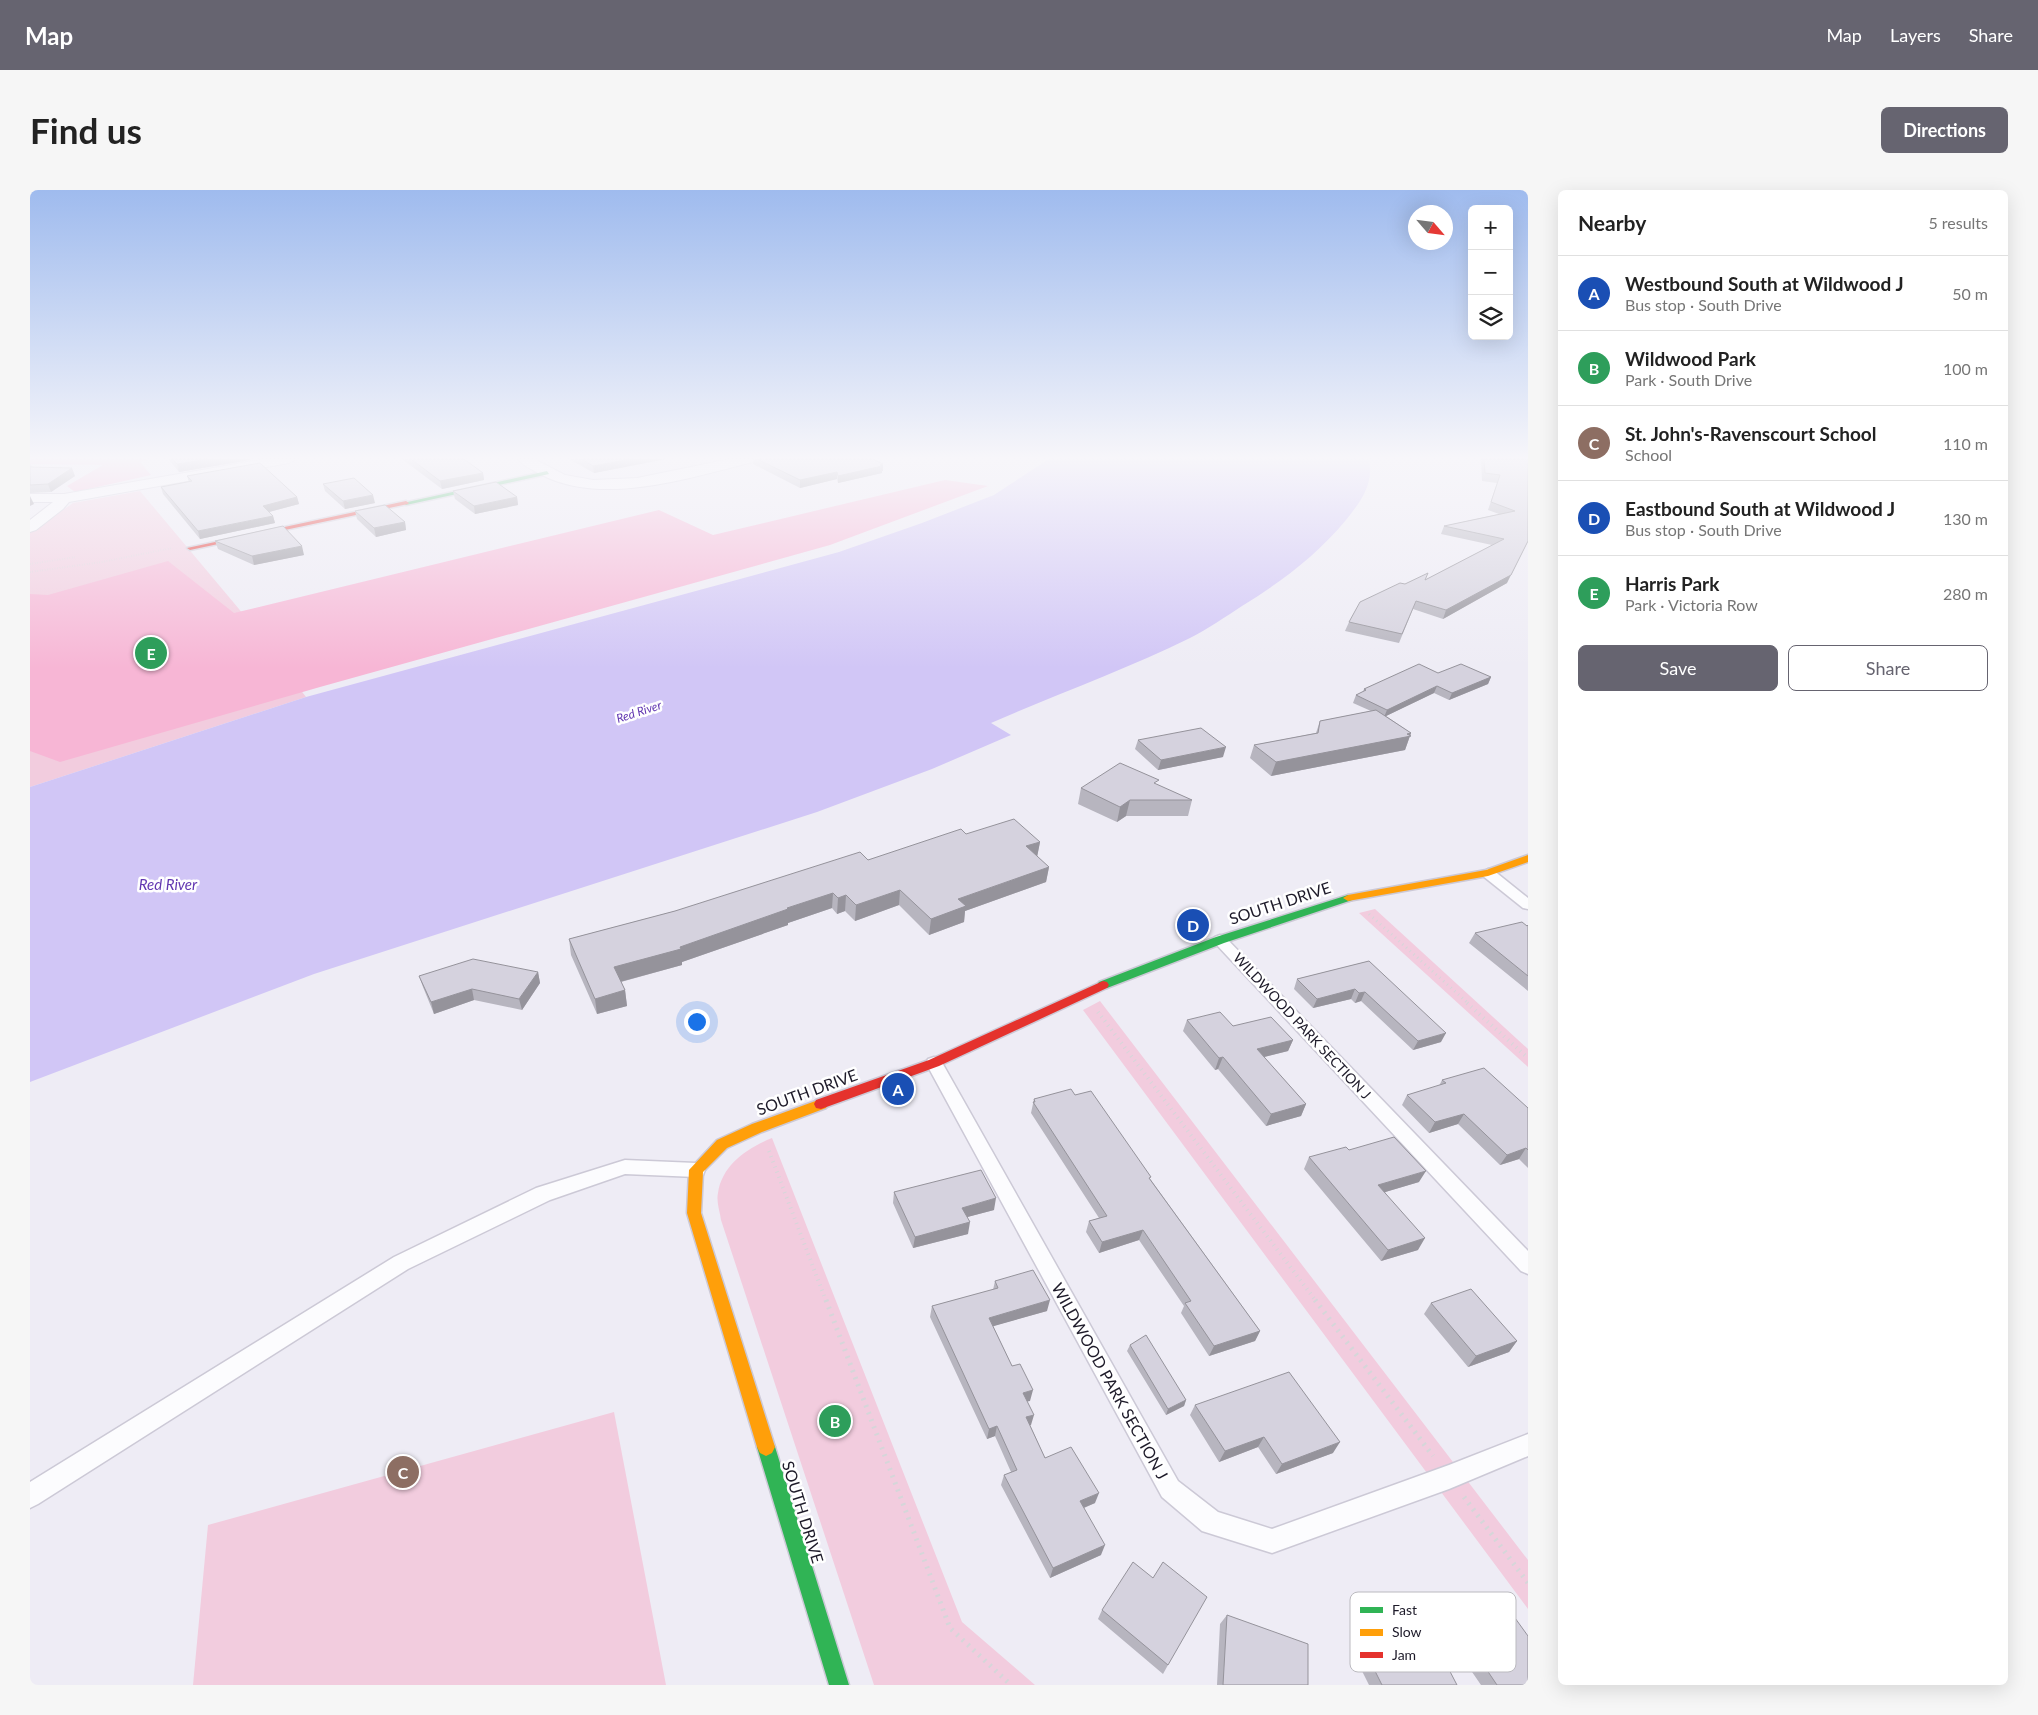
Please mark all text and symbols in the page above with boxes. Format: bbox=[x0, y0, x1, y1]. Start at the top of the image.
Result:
text: Map bbox=[25, 21, 73, 50]
text: Map bbox=[1826, 24, 1862, 46]
text: Layers bbox=[1890, 24, 1941, 46]
text: Share bbox=[1969, 24, 2013, 46]
button: Directions bbox=[1881, 107, 2008, 153]
text: Find us bbox=[30, 109, 142, 151]
north arrow bbox=[1408, 205, 1453, 250]
map controls bbox=[1468, 205, 1513, 340]
button: + bbox=[1468, 205, 1513, 250]
text: Nearby bbox=[1578, 210, 1646, 235]
text: 5 results bbox=[1928, 213, 1988, 232]
button: − bbox=[1468, 250, 1513, 295]
text: Westbound South at Wildwood J bbox=[1625, 272, 1904, 295]
text: A bbox=[1588, 284, 1600, 303]
text: 50 m bbox=[1952, 284, 1988, 303]
button: layers bbox=[1468, 295, 1513, 340]
text: Bus stop · South Drive bbox=[1625, 295, 1782, 314]
text: Wildwood Park bbox=[1625, 347, 1756, 370]
text: B bbox=[1589, 359, 1599, 378]
text: 100 m bbox=[1943, 359, 1988, 378]
text: Park · South Drive bbox=[1625, 370, 1752, 389]
text: St. John's-Ravenscourt School bbox=[1625, 422, 1876, 445]
text: C bbox=[1589, 434, 1599, 453]
text: 110 m bbox=[1943, 434, 1988, 453]
text: School bbox=[1625, 445, 1672, 464]
text: Eastbound South at Wildwood J bbox=[1625, 497, 1895, 520]
text: D bbox=[1588, 509, 1600, 528]
text: 130 m bbox=[1943, 509, 1988, 528]
text: Bus stop · South Drive bbox=[1625, 520, 1782, 539]
text: Harris Park bbox=[1625, 572, 1719, 595]
text: E bbox=[1589, 584, 1599, 603]
text: 280 m bbox=[1943, 584, 1988, 603]
text: Park · Victoria Row bbox=[1625, 595, 1758, 614]
pin: E bbox=[135, 634, 167, 672]
button: Save bbox=[1578, 645, 1778, 691]
button: Share bbox=[1788, 645, 1988, 691]
water label: Red River bbox=[614, 697, 664, 726]
water label: Red River bbox=[139, 875, 198, 893]
street label: SOUTH DRIVE bbox=[1227, 877, 1333, 928]
pin: D bbox=[1177, 906, 1209, 944]
street label: WILDWOOD PARK SECTION J bbox=[1230, 949, 1375, 1102]
your location bbox=[684, 1009, 710, 1035]
street label: SOUTH DRIVE bbox=[754, 1065, 860, 1119]
pin: A bbox=[882, 1070, 914, 1108]
street label: WILDWOOD PARK SECTION J bbox=[1048, 1279, 1172, 1482]
pin: B bbox=[819, 1402, 851, 1440]
pin: C bbox=[387, 1453, 419, 1491]
street label: SOUTH DRIVE bbox=[779, 1459, 828, 1565]
legend bbox=[1350, 1592, 1516, 1672]
text: Fast bbox=[1392, 1601, 1417, 1618]
text: Slow bbox=[1392, 1623, 1422, 1640]
text: Jam bbox=[1392, 1646, 1416, 1663]

